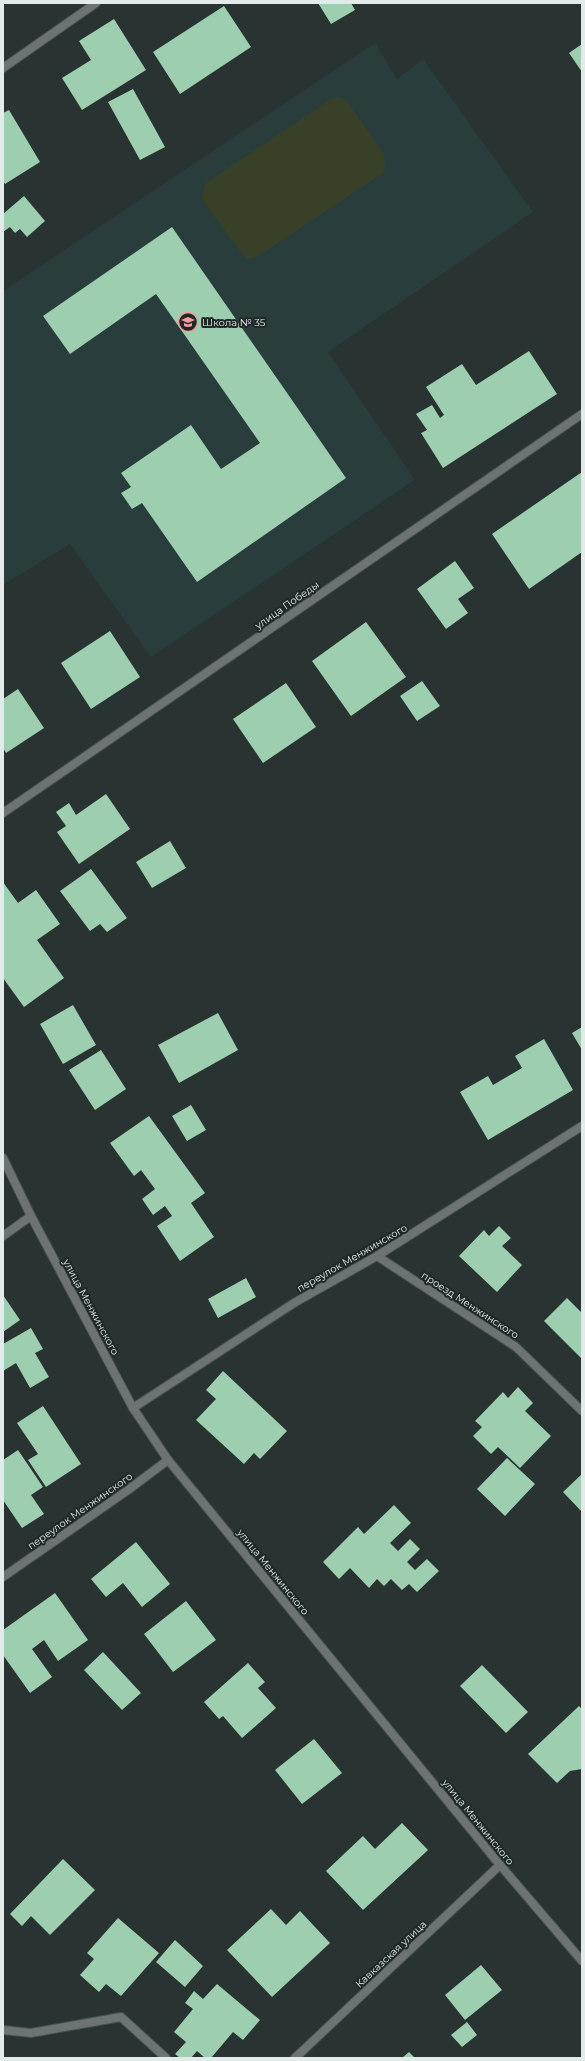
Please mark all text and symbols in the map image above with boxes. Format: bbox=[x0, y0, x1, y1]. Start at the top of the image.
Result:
school or university icon: Школа № 35 bbox=[177, 311, 199, 333]
place label: Школа № 35 bbox=[202, 316, 266, 329]
street label: улица Победы bbox=[252, 578, 322, 633]
street label: переулок Менжинского bbox=[295, 1221, 409, 1295]
street label: улица Менжинского bbox=[60, 1256, 122, 1357]
street label: проезд Менжинского bbox=[419, 1269, 521, 1341]
street label: переулок Менжинского bbox=[25, 1470, 135, 1552]
street label: улица Менжинского bbox=[234, 1526, 312, 1618]
street label: улица Менжинского bbox=[439, 1776, 517, 1868]
street label: Кавказская улица bbox=[353, 1918, 429, 1990]

